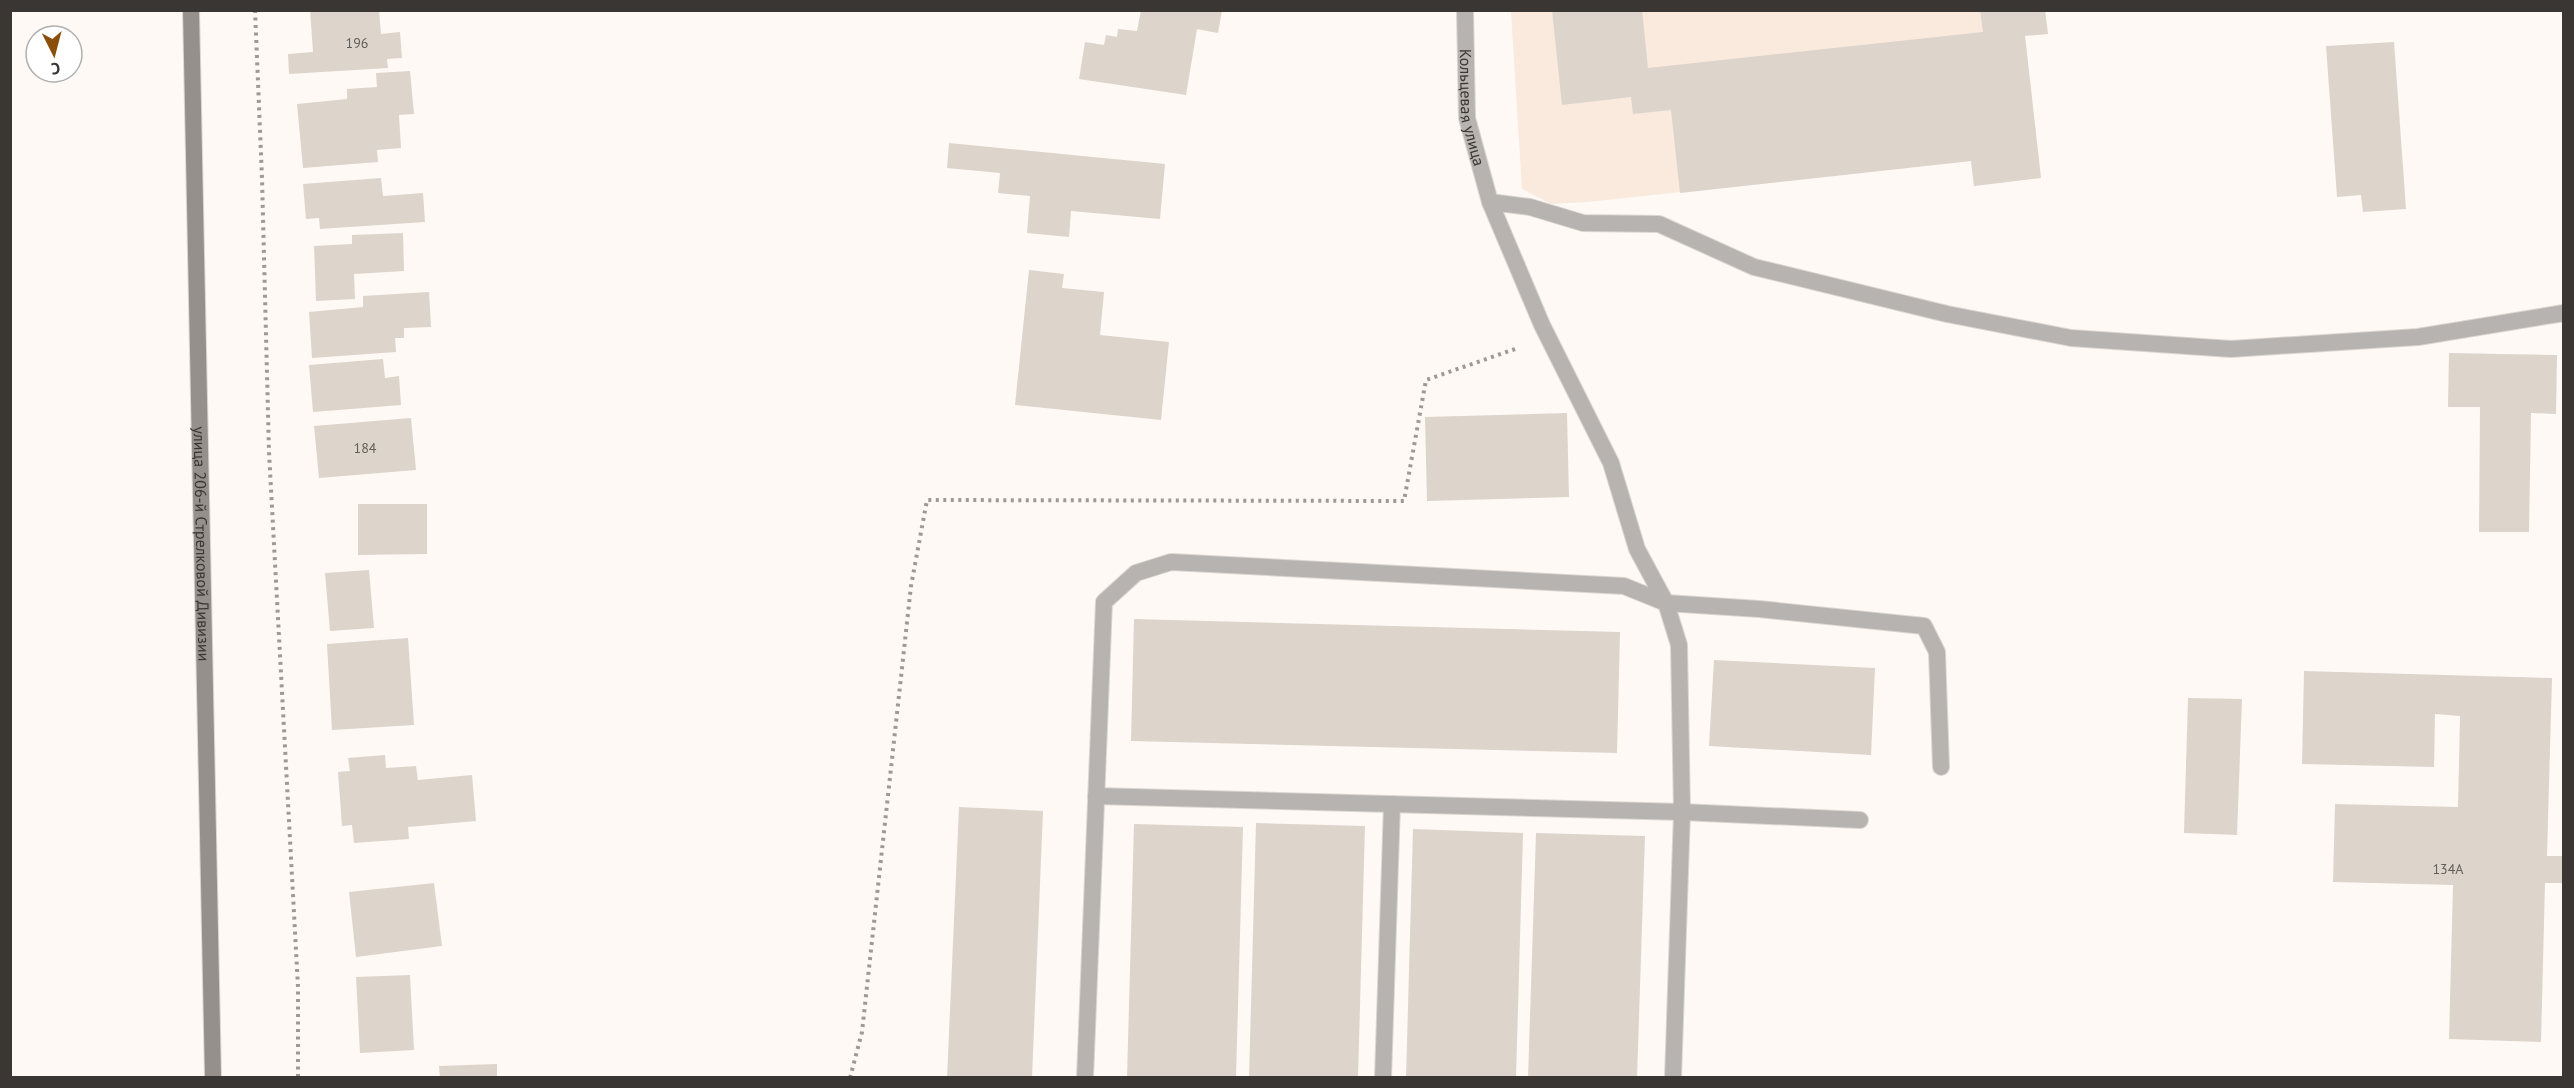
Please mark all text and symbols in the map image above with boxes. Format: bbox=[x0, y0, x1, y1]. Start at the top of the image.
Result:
north arrow bbox=[24, 24, 84, 84]
house number: 196 bbox=[346, 34, 368, 52]
street label: Кольцевая улица bbox=[1456, 49, 1490, 168]
text: С bbox=[50, 59, 61, 79]
street label: улица 206-й Стрелковой Дивизии bbox=[190, 426, 214, 662]
house number: 184 bbox=[354, 439, 377, 457]
house number: 134А bbox=[2432, 860, 2464, 878]

